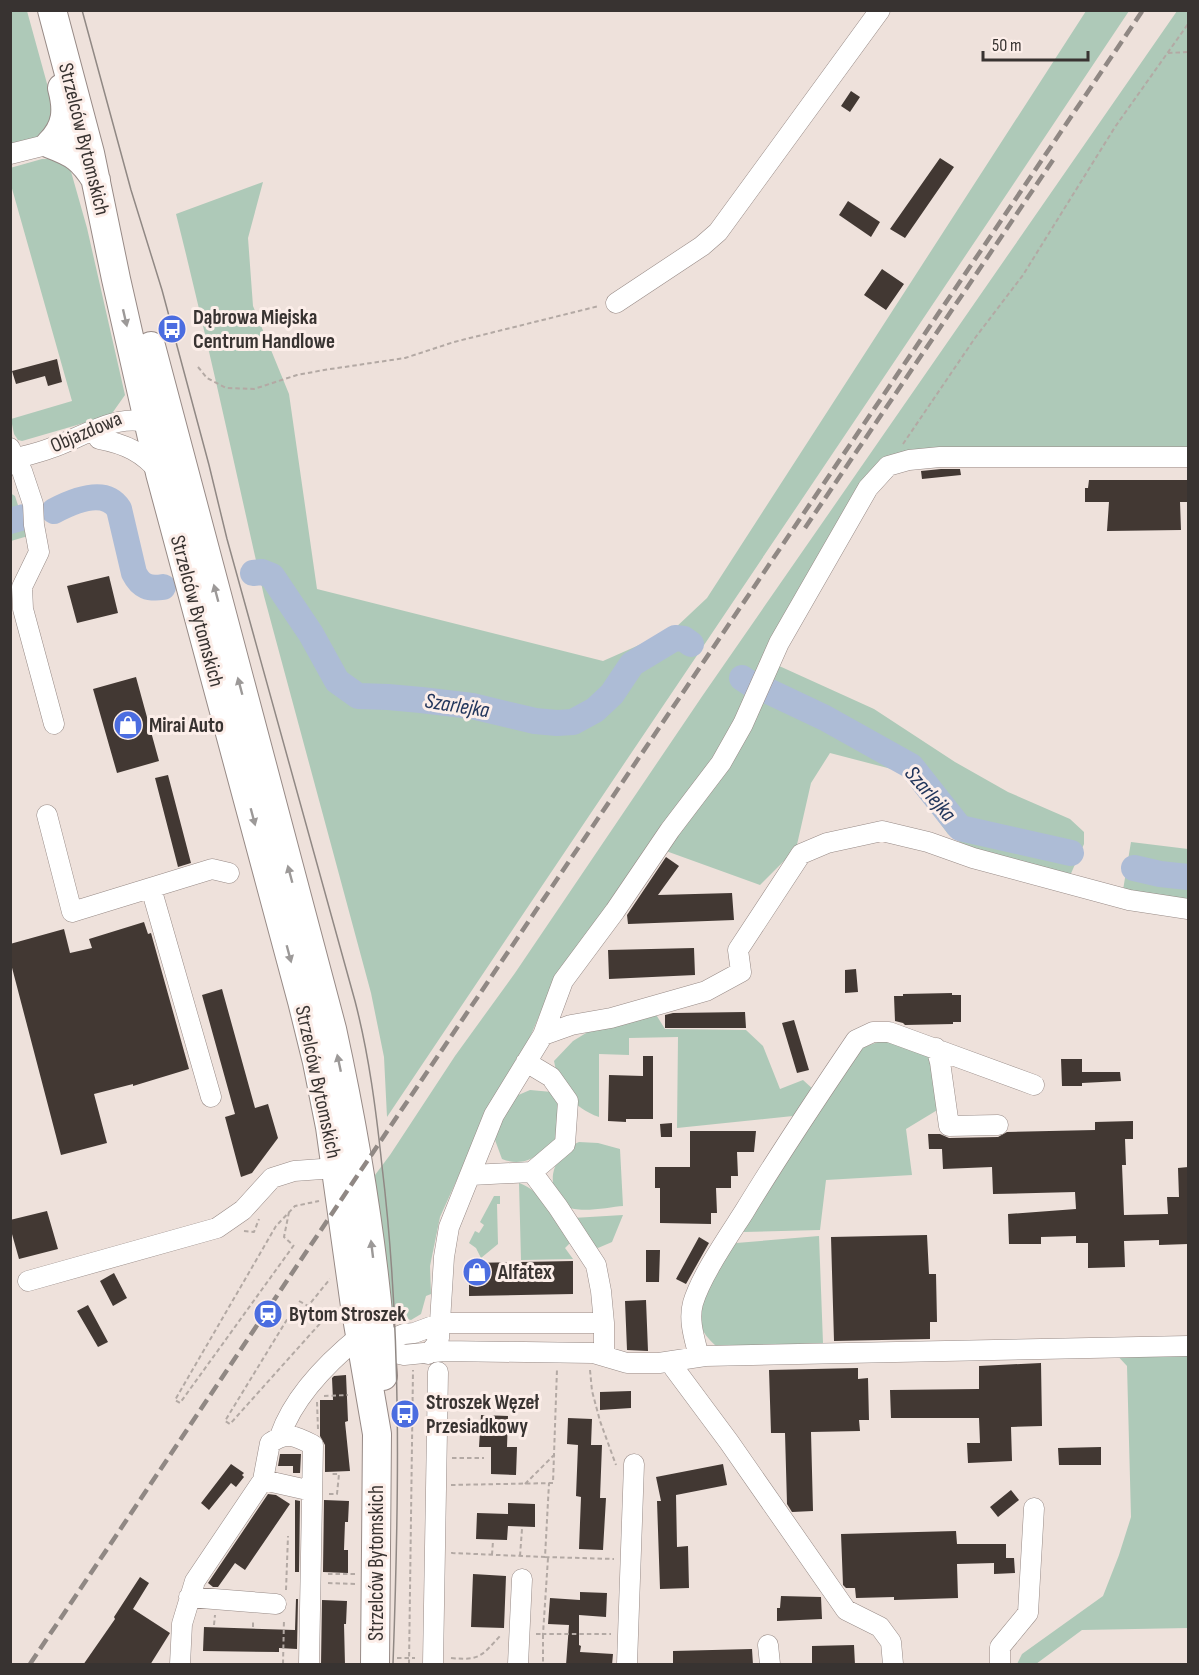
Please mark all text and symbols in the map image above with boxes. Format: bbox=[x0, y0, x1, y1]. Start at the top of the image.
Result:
scale bar bbox=[983, 24, 1088, 62]
text: 50 m bbox=[992, 35, 1022, 56]
street label: Strzelców Bytomskich bbox=[53, 60, 115, 218]
place label: Dąbrowa Miejska Centrum Handlowe bbox=[193, 305, 335, 354]
one-way arrow bbox=[120, 309, 130, 327]
bus stop icon: Dąbrowa Miejska Centrum Handlowe bbox=[156, 313, 188, 345]
street label: Objazdowa bbox=[47, 406, 125, 458]
street label: Strzelców Bytomskich bbox=[165, 532, 229, 690]
one-way arrow bbox=[210, 584, 220, 602]
one-way arrow bbox=[235, 677, 244, 695]
water label: Szarlejka bbox=[423, 688, 491, 724]
shop icon: Mirai Auto bbox=[112, 709, 144, 741]
place label: Mirai Auto bbox=[149, 713, 224, 738]
water label: Szarlejka bbox=[899, 761, 962, 827]
one-way arrow bbox=[248, 808, 258, 826]
one-way arrow bbox=[285, 865, 295, 883]
one-way arrow bbox=[285, 945, 294, 963]
street label: Strzelców Bytomskich bbox=[290, 1003, 346, 1161]
one-way arrow bbox=[334, 1053, 343, 1072]
one-way arrow bbox=[367, 1240, 377, 1259]
shop icon: Alfatex bbox=[461, 1256, 493, 1288]
place label: Alfatex bbox=[497, 1260, 552, 1285]
station icon: Bytom Stroszek bbox=[252, 1298, 284, 1330]
place label: Bytom Stroszek bbox=[289, 1302, 406, 1327]
place label: Stroszek Węzeł Przesiadkowy bbox=[426, 1390, 539, 1439]
bus stop icon: Stroszek Węzeł Przesiadkowy bbox=[389, 1398, 421, 1430]
street label: Strzelców Bytomskich bbox=[364, 1485, 389, 1641]

